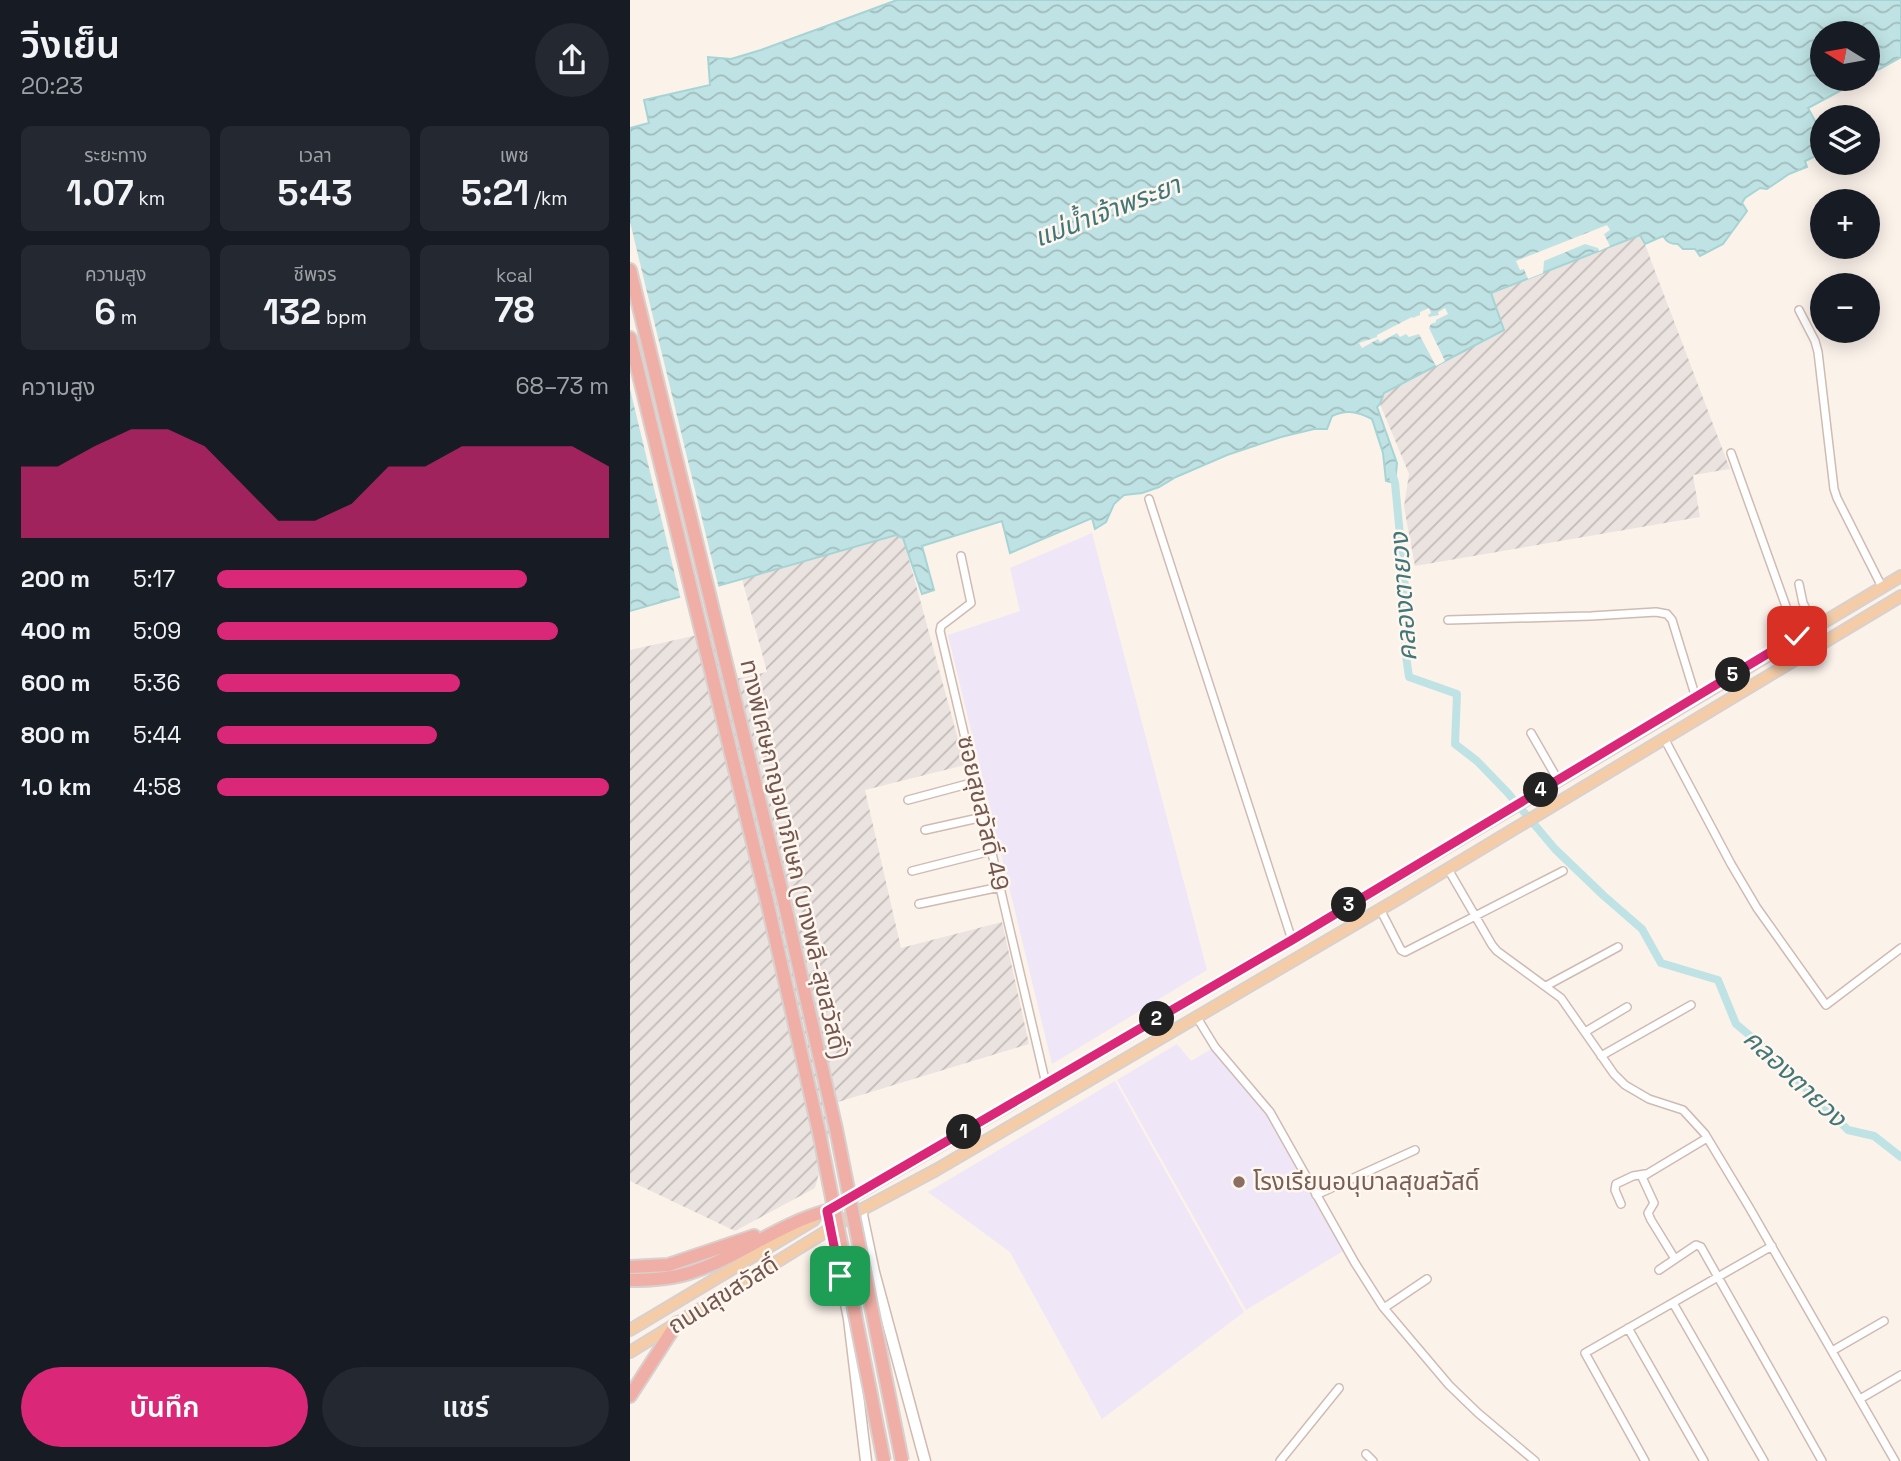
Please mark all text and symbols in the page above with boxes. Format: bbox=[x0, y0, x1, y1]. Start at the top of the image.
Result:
text: วิ่งเย็น bbox=[21, 21, 120, 69]
north arrow bbox=[1810, 21, 1880, 91]
map controls bbox=[1810, 21, 1880, 343]
button: share bbox=[535, 23, 609, 97]
text: 20:23 bbox=[21, 71, 83, 101]
button: layers bbox=[1810, 105, 1880, 175]
text: ระยะทาง bbox=[84, 143, 147, 168]
text: เวลา bbox=[298, 143, 332, 168]
text: เพซ bbox=[500, 143, 529, 168]
water label: แม่น้ำเจ้าพระยา bbox=[1029, 166, 1186, 254]
text: 1.07 bbox=[66, 171, 134, 215]
text: 5:43 bbox=[278, 171, 352, 215]
text: 5:21 bbox=[461, 171, 529, 215]
text: km bbox=[134, 186, 165, 211]
text: /km bbox=[529, 186, 568, 211]
button: + bbox=[1810, 189, 1880, 259]
text: ความสูง bbox=[85, 262, 146, 287]
text: ชีพจร bbox=[293, 262, 337, 287]
text: kcal bbox=[496, 263, 533, 288]
button: − bbox=[1810, 273, 1880, 343]
text: 78 bbox=[494, 288, 535, 332]
text: 6 bbox=[94, 290, 116, 334]
text: 132 bbox=[263, 290, 321, 334]
text: m bbox=[116, 305, 137, 330]
text: bpm bbox=[321, 305, 367, 330]
text: 68–73 m bbox=[515, 371, 609, 401]
text: ความสูง bbox=[21, 372, 95, 402]
water label: คลองตายวง bbox=[1381, 530, 1424, 663]
text: 200 m bbox=[21, 564, 90, 594]
text: 5:17 bbox=[133, 564, 175, 594]
pin bbox=[1767, 606, 1827, 666]
text: 400 m bbox=[21, 616, 91, 646]
text: 5:09 bbox=[133, 616, 181, 646]
icon: check bbox=[1778, 617, 1816, 655]
street label: ทางพิเศษกาญจนาภิเษก (บางพลี-สุขสวัสดิ์) bbox=[733, 656, 856, 1062]
pin: 5 bbox=[1716, 658, 1750, 692]
text: 5 bbox=[1727, 662, 1738, 687]
text: 600 m bbox=[21, 668, 91, 698]
text: 5:36 bbox=[133, 668, 181, 698]
text: 800 m bbox=[21, 720, 90, 750]
text: 5:44 bbox=[133, 720, 181, 750]
street label: ซอยสุขสวัสดิ์ 49 bbox=[951, 732, 1016, 893]
text: 1.0 km bbox=[21, 772, 91, 802]
text: 4:58 bbox=[133, 772, 181, 802]
pin: 4 bbox=[1524, 772, 1558, 808]
text: 4 bbox=[1534, 777, 1547, 802]
pin: 3 bbox=[1332, 888, 1366, 922]
text: 3 bbox=[1343, 892, 1354, 917]
pin: 2 bbox=[1140, 1002, 1174, 1036]
text: 2 bbox=[1151, 1006, 1162, 1031]
water label: คลองตายวง bbox=[1736, 1022, 1855, 1135]
pin: 1 bbox=[946, 1114, 982, 1150]
text: 1 bbox=[959, 1119, 968, 1144]
place label: โรงเรียนอนุบาลสุขสวัสดิ์ bbox=[1253, 1166, 1480, 1197]
marker: โรงเรียนอนุบาลสุขสวัสดิ์ bbox=[1231, 1174, 1247, 1190]
pin bbox=[810, 1246, 870, 1306]
street label: ถนนสุขสวัสดิ์ bbox=[662, 1248, 784, 1341]
icon: arrive bbox=[821, 1257, 859, 1295]
button: บันทึก bbox=[21, 1367, 308, 1447]
button: แชร์ bbox=[322, 1367, 609, 1447]

